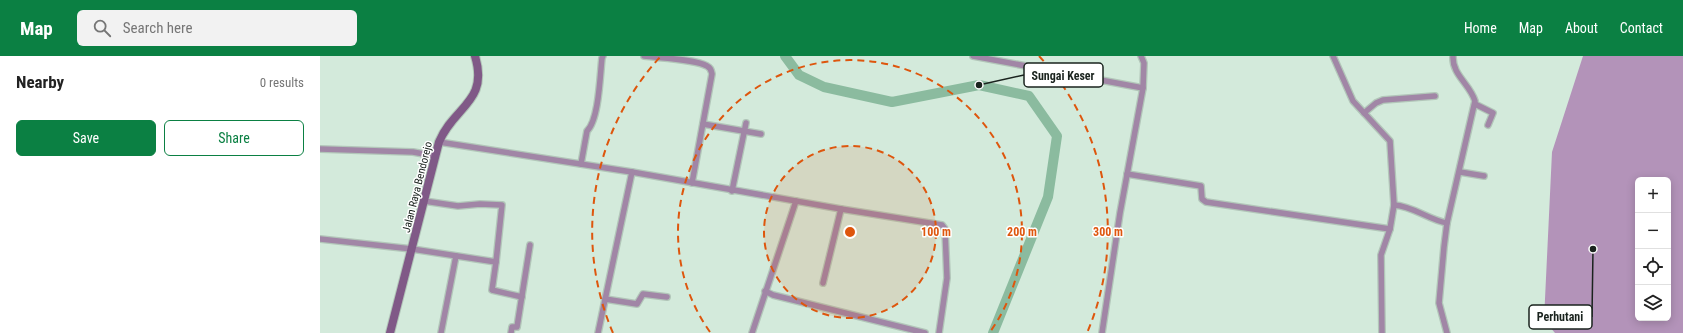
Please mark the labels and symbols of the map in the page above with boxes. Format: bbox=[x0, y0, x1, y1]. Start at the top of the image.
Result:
callout: Sungai Keser bbox=[1024, 63, 1103, 87]
text: Sungai Keser bbox=[1031, 69, 1095, 83]
street label: Jalan Raya Bendorejo bbox=[400, 140, 435, 234]
centre of rings bbox=[843, 225, 857, 239]
text: 100 m bbox=[921, 225, 951, 239]
text: 200 m bbox=[1007, 225, 1037, 239]
text: 300 m bbox=[1093, 225, 1123, 239]
callout: Perhutani bbox=[1529, 305, 1592, 329]
text: Perhutani bbox=[1537, 310, 1583, 324]

